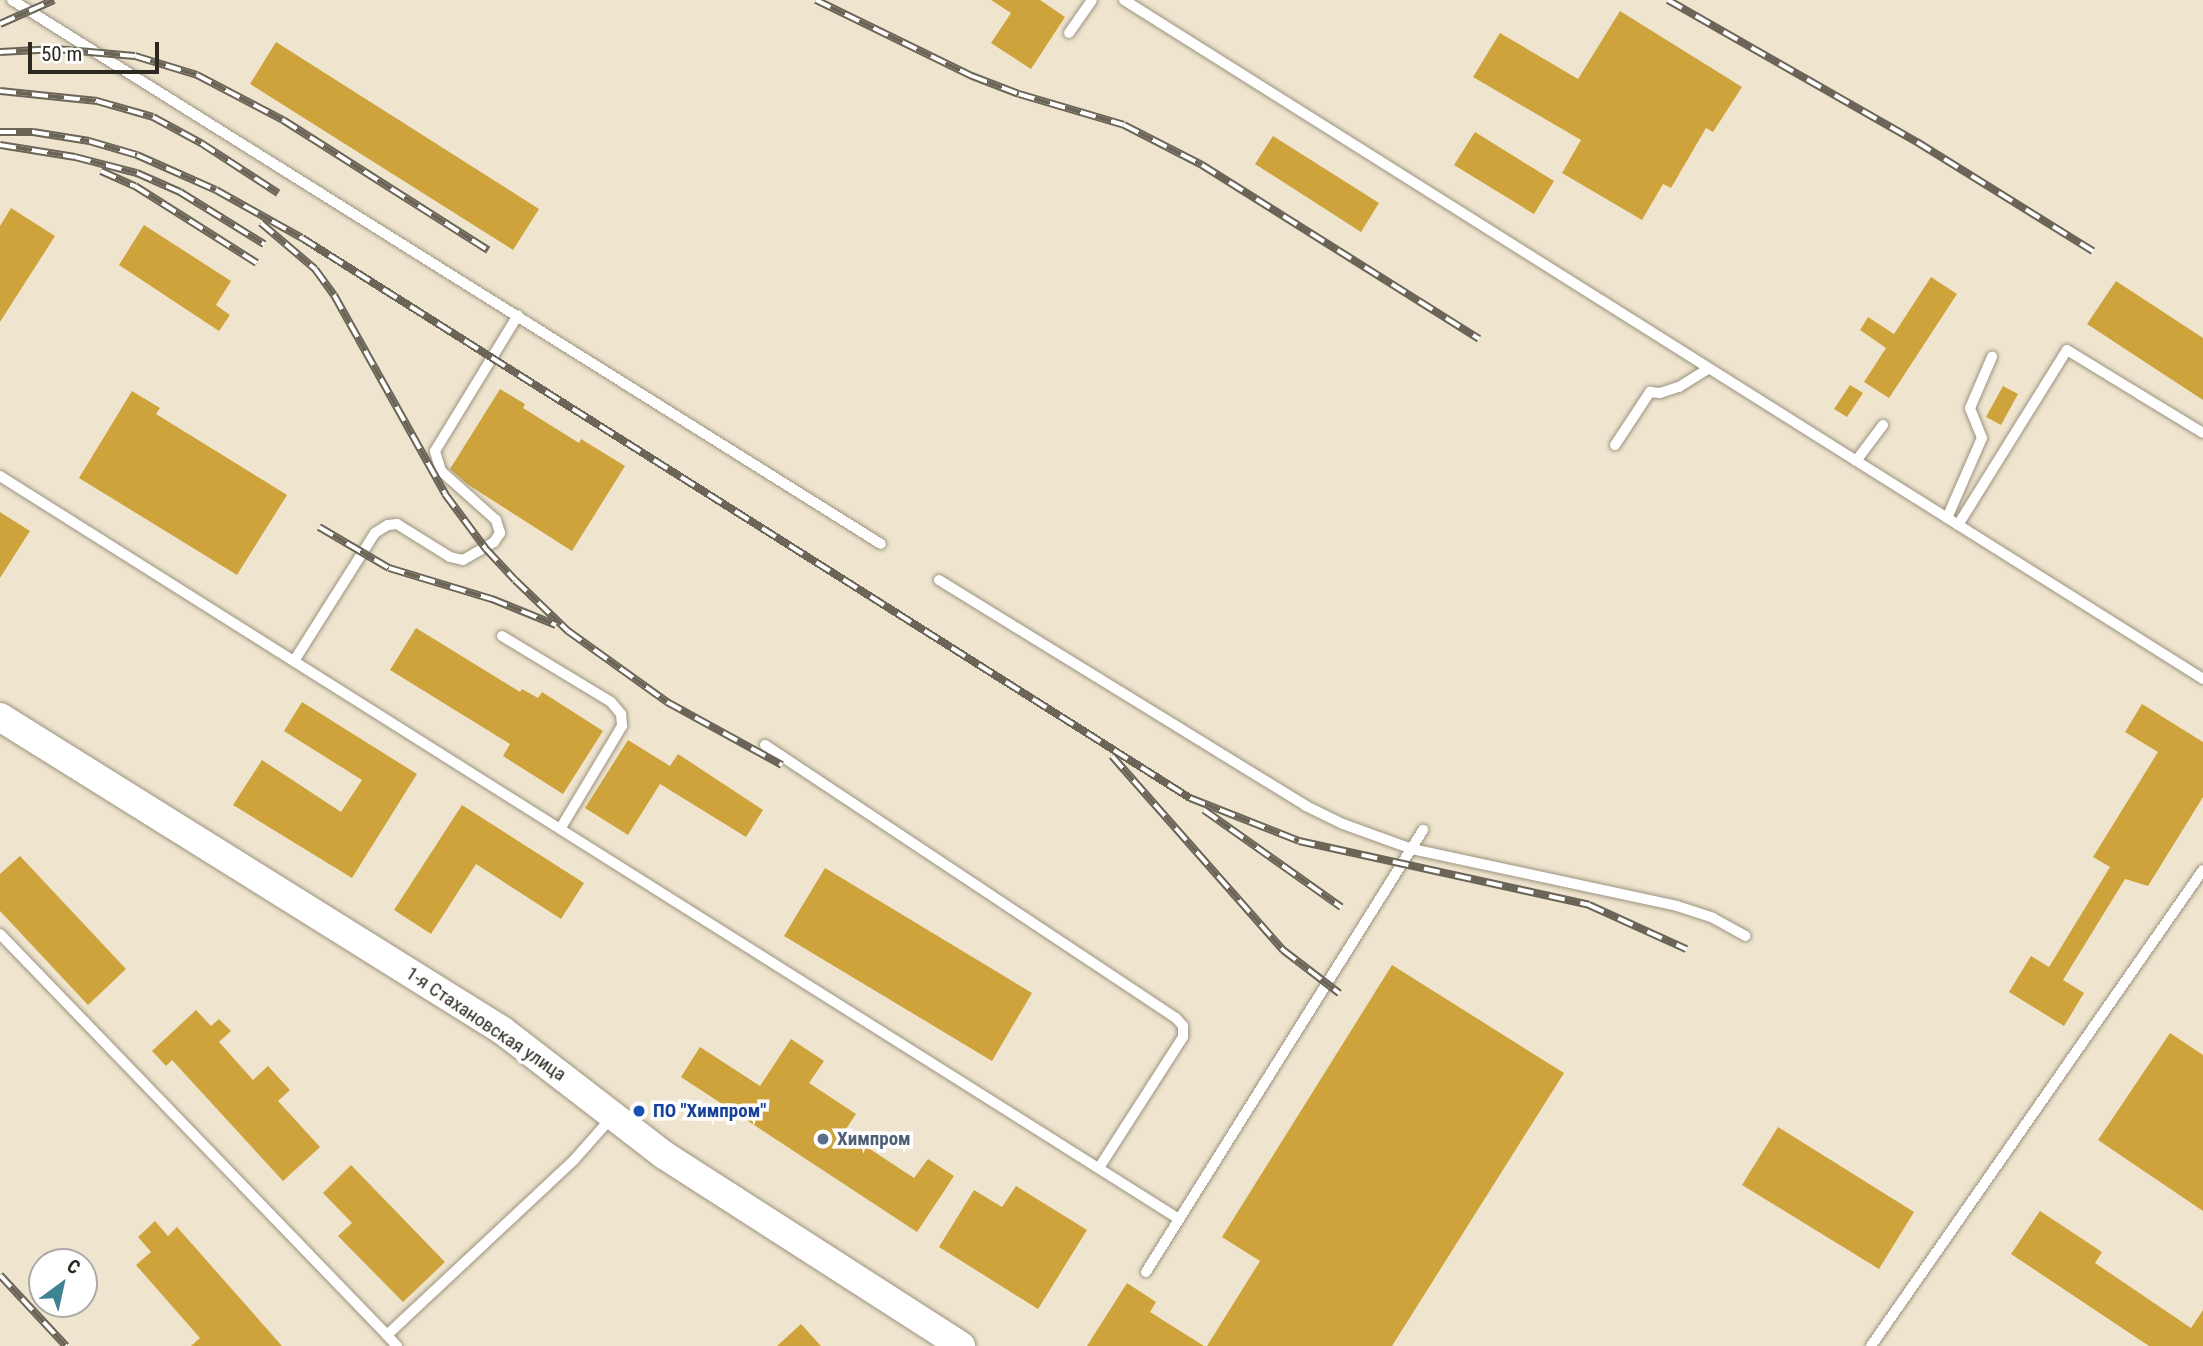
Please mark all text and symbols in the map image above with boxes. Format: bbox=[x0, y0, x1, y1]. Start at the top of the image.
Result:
scale bar bbox=[32, 28, 163, 72]
text: 50 m bbox=[41, 42, 82, 66]
street label: 1-я Стахановская улица bbox=[402, 962, 570, 1086]
place label: ПО "Химпром" bbox=[653, 1100, 766, 1122]
marker: ПО "Химпром" bbox=[631, 1103, 647, 1119]
place label: Химпром bbox=[837, 1128, 911, 1150]
marker: Химпром bbox=[815, 1131, 831, 1147]
north arrow bbox=[28, 1248, 98, 1318]
text: С bbox=[63, 1254, 84, 1279]

